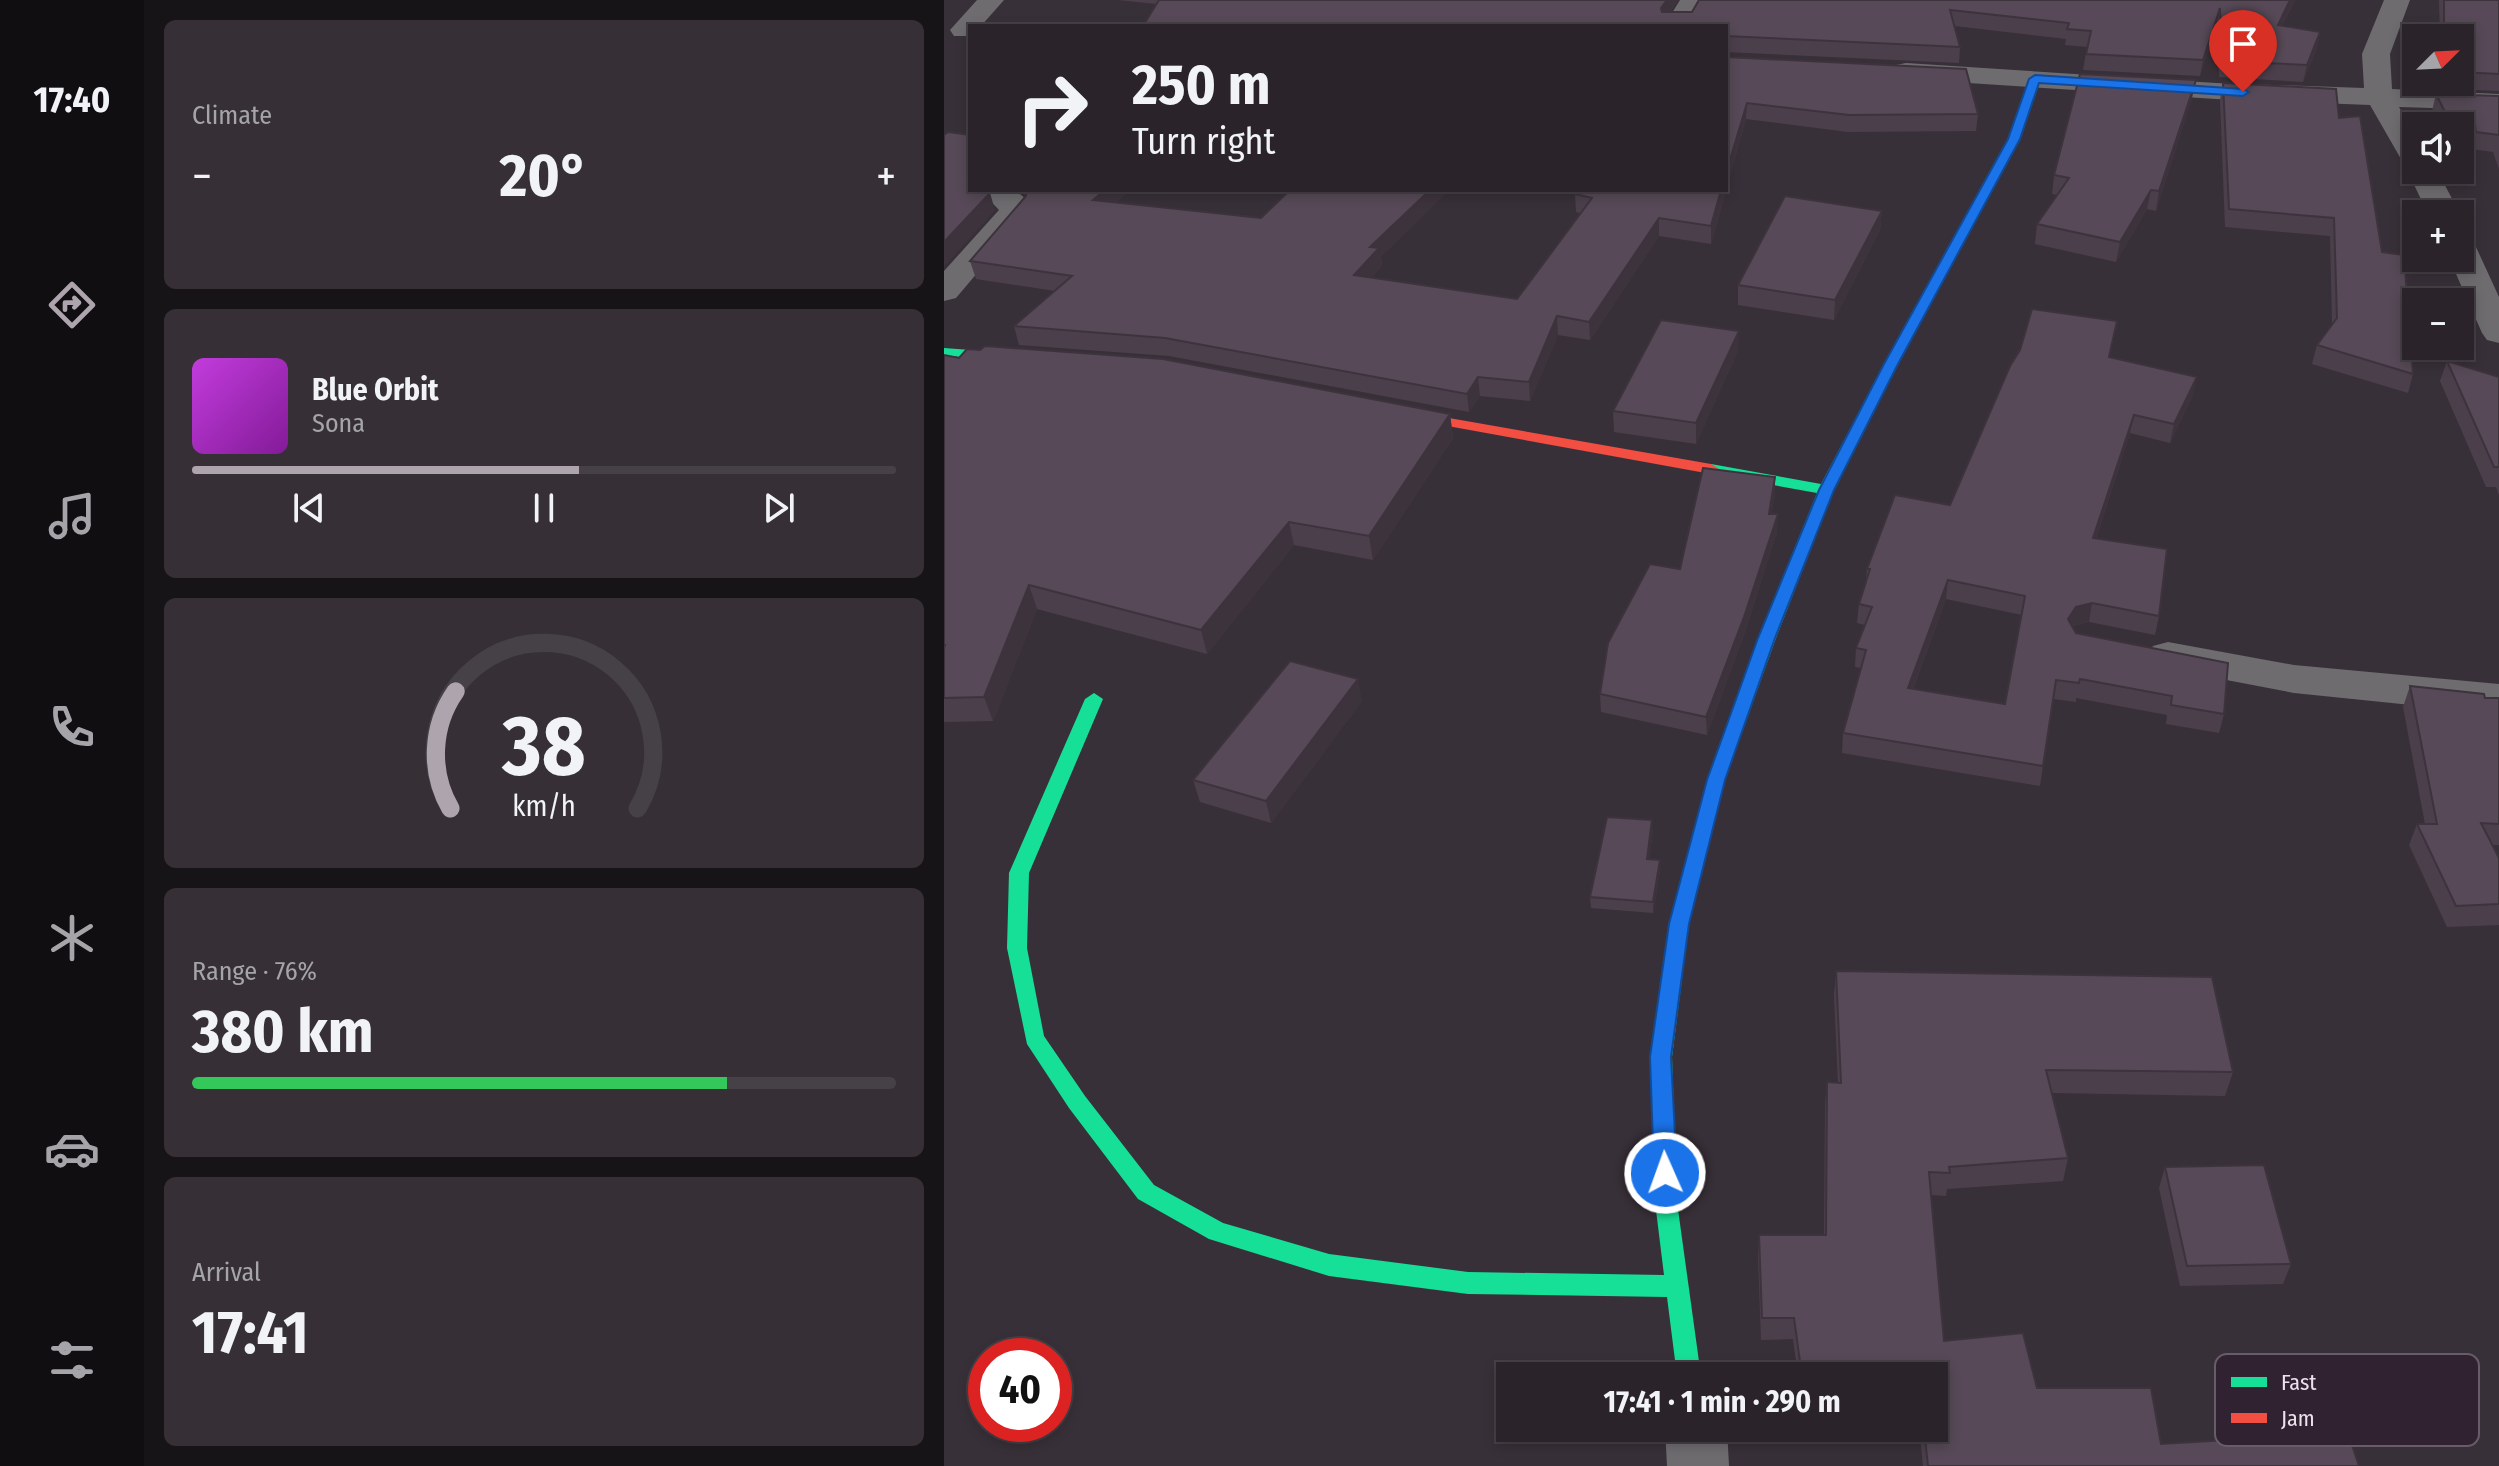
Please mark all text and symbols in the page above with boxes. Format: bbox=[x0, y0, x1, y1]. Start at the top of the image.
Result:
pin bbox=[2209, 10, 2277, 92]
icon: arrive bbox=[2221, 22, 2265, 66]
north arrow bbox=[2402, 24, 2474, 96]
map controls bbox=[2402, 24, 2474, 360]
text: 250 m bbox=[1132, 52, 1270, 119]
icon: right bbox=[1000, 56, 1104, 160]
text: 17:40 bbox=[34, 78, 110, 122]
text: Climate bbox=[192, 100, 272, 131]
button: sound bbox=[2402, 112, 2474, 184]
text: Turn right bbox=[1132, 120, 1275, 164]
text: 20° bbox=[500, 140, 588, 212]
text: − bbox=[192, 150, 212, 203]
text: + bbox=[876, 150, 896, 203]
button: + bbox=[2402, 200, 2474, 272]
icon: directions bbox=[44, 277, 100, 333]
button: − bbox=[2402, 288, 2474, 360]
text: Blue Orbit bbox=[312, 372, 438, 408]
text: Sona bbox=[312, 408, 365, 439]
icon: previous bbox=[287, 486, 331, 530]
icon: pause bbox=[522, 486, 566, 530]
icon: next bbox=[757, 486, 801, 530]
icon: music bbox=[44, 488, 100, 544]
text: 38 bbox=[501, 697, 586, 797]
icon: phone bbox=[44, 699, 100, 755]
text: km/h bbox=[512, 789, 576, 824]
icon: climate bbox=[44, 910, 100, 966]
text: Range · 76% bbox=[192, 956, 317, 987]
text: 380 km bbox=[192, 996, 374, 1068]
icon: car bbox=[44, 1121, 100, 1177]
position arrow bbox=[1623, 1131, 1707, 1215]
text: Arrival bbox=[192, 1257, 261, 1288]
text: 17:41 bbox=[192, 1297, 309, 1369]
icon: filters bbox=[44, 1332, 100, 1388]
speed limit sign: 40 bbox=[968, 1338, 1072, 1442]
legend bbox=[2215, 1354, 2479, 1446]
text: Fast bbox=[2281, 1369, 2317, 1396]
text: 17:41 · 1 min · 290 m bbox=[1603, 1384, 1841, 1420]
text: Jam bbox=[2281, 1405, 2315, 1432]

